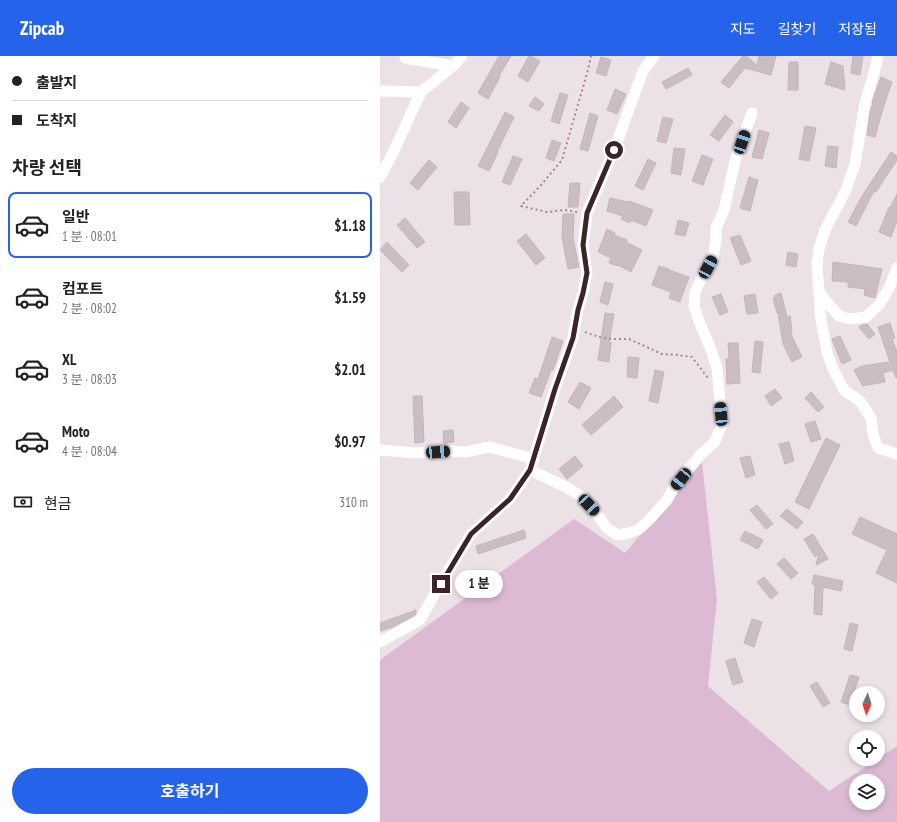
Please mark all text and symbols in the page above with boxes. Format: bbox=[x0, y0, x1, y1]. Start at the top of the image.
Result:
text: Zipcab bbox=[20, 16, 64, 40]
text: 지도 bbox=[730, 20, 756, 38]
text: 길찾기 bbox=[778, 20, 816, 38]
text: 저장됨 bbox=[838, 20, 877, 38]
text: 출발지 bbox=[36, 73, 77, 92]
text: 도착지 bbox=[36, 111, 77, 130]
car bbox=[732, 129, 752, 155]
route start bbox=[605, 141, 623, 159]
text: 차량 선택 bbox=[12, 156, 82, 179]
icon: car bbox=[14, 207, 50, 243]
text: 일반 bbox=[62, 207, 90, 226]
text: $1.18 bbox=[334, 216, 366, 235]
text: 1 분 · 08:01 bbox=[62, 228, 117, 245]
car bbox=[697, 254, 719, 280]
icon: car bbox=[14, 279, 50, 315]
text: 컴포트 bbox=[62, 279, 103, 298]
text: $1.59 bbox=[334, 288, 366, 307]
text: 2 분 · 08:02 bbox=[62, 300, 117, 317]
text: XL bbox=[62, 350, 76, 369]
icon: car bbox=[14, 351, 50, 387]
text: $2.01 bbox=[334, 360, 366, 379]
text: 3 분 · 08:03 bbox=[62, 371, 117, 388]
car bbox=[714, 402, 728, 426]
text: Moto bbox=[62, 422, 90, 441]
icon: car bbox=[14, 423, 50, 459]
text: $0.97 bbox=[334, 432, 366, 451]
text: 4 분 · 08:04 bbox=[62, 443, 117, 460]
car bbox=[426, 445, 450, 459]
car bbox=[669, 466, 693, 492]
icon: cash bbox=[12, 491, 34, 513]
car bbox=[576, 492, 602, 518]
text: 현금 bbox=[44, 494, 72, 513]
text: 310 m bbox=[339, 494, 368, 511]
callout: 1 분 bbox=[455, 570, 503, 598]
route end bbox=[432, 575, 450, 593]
text: 1 분 bbox=[469, 575, 489, 592]
north arrow bbox=[849, 686, 885, 722]
map controls bbox=[849, 686, 885, 810]
button: locate bbox=[849, 730, 885, 766]
button: 호출하기 bbox=[12, 768, 368, 814]
button: layers bbox=[849, 774, 885, 810]

